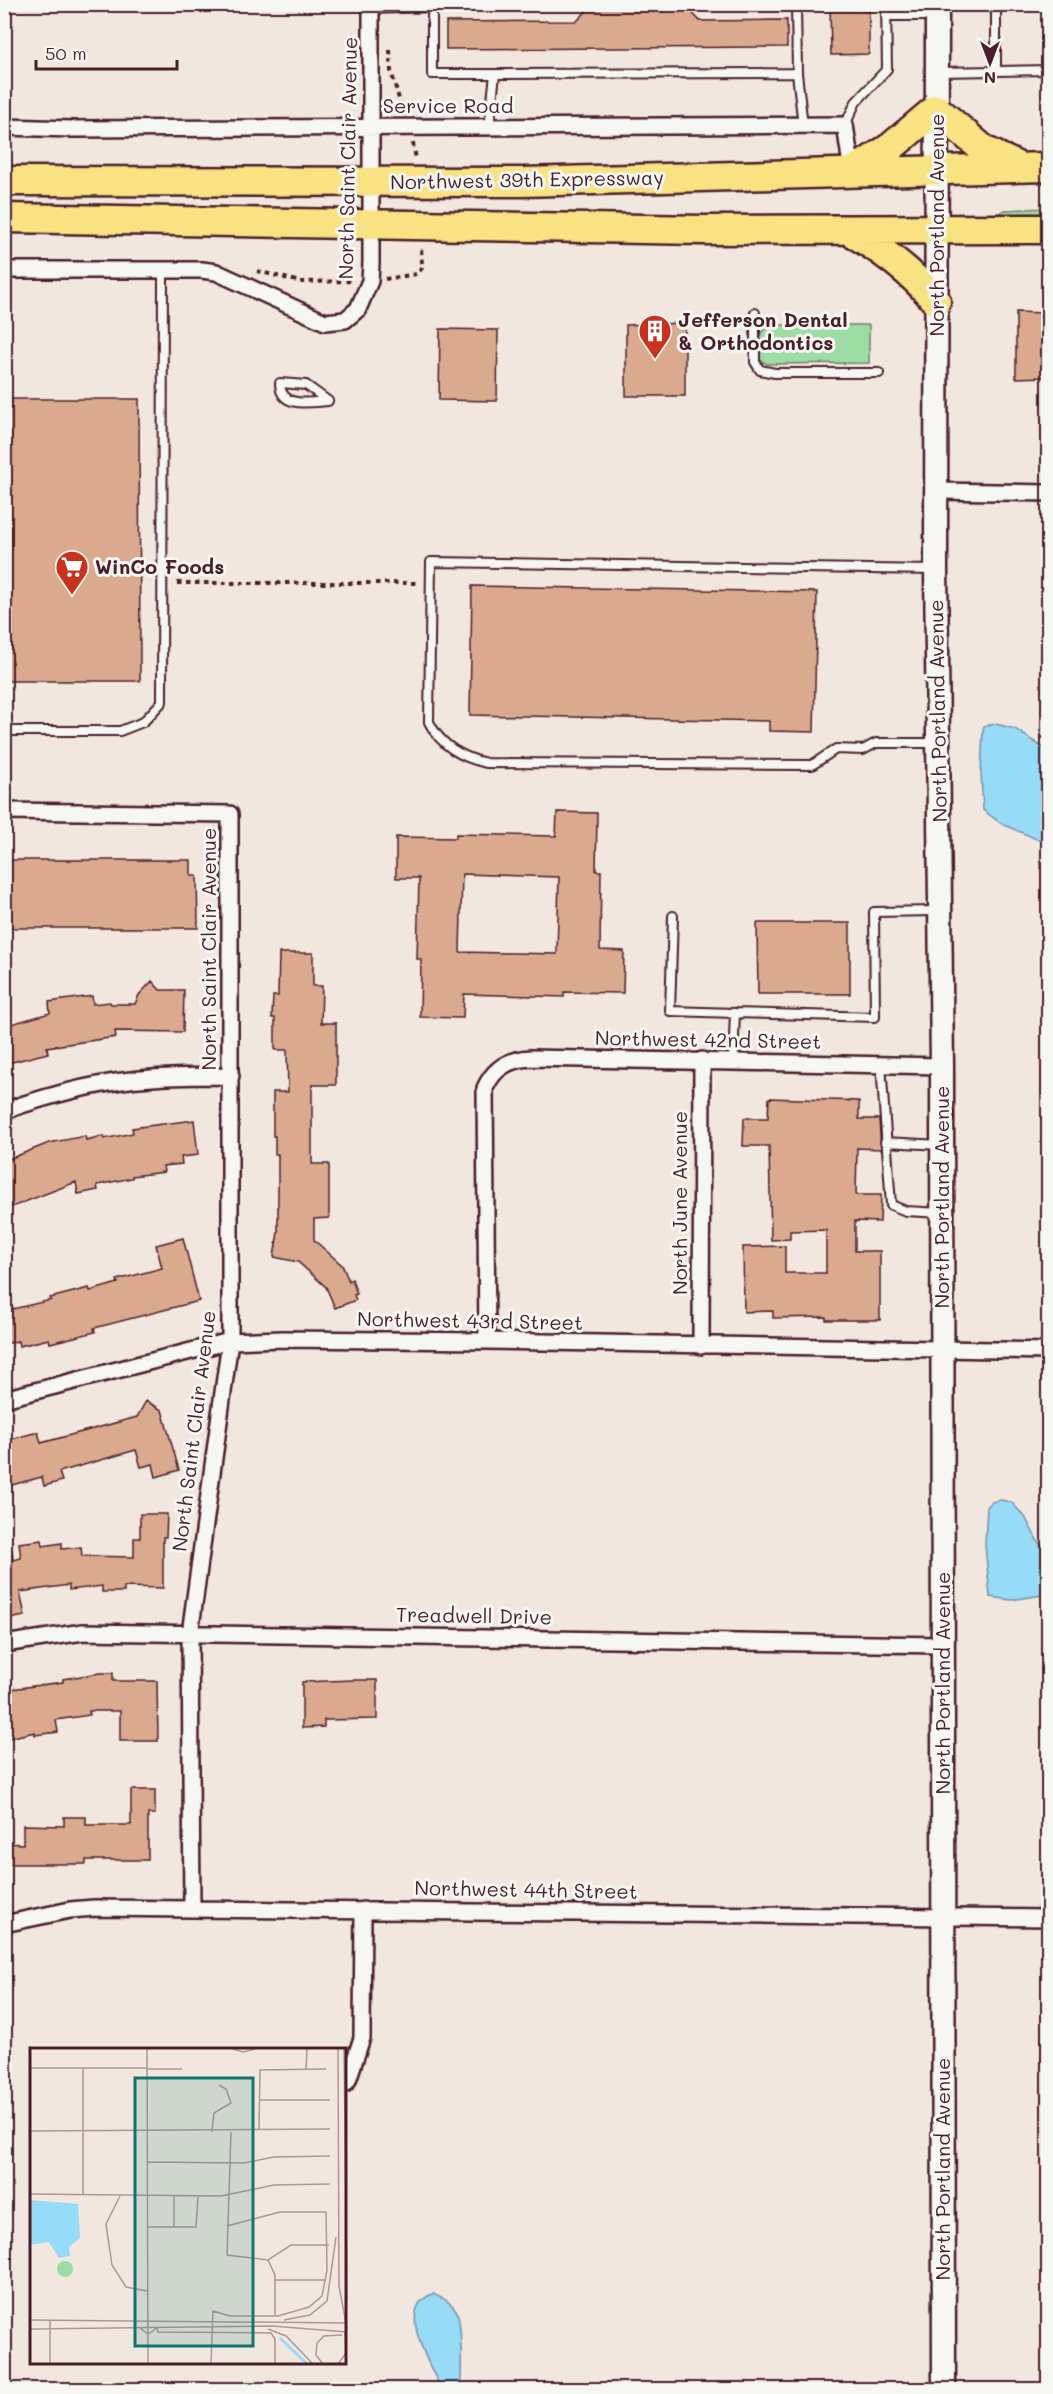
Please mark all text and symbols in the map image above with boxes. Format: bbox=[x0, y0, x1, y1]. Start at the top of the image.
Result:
scale bar bbox=[36, 33, 177, 71]
north arrow bbox=[960, 33, 1020, 93]
street label: North Saint Clair Avenue bbox=[332, 36, 362, 280]
text: 50 m bbox=[45, 41, 87, 65]
text: N bbox=[984, 68, 996, 89]
street label: Service Road bbox=[383, 92, 513, 118]
street label: North Portland Avenue bbox=[923, 114, 949, 336]
street label: Northwest 39th Expressway bbox=[390, 164, 664, 194]
place label: Jefferson Dental & Orthodontics bbox=[678, 306, 848, 355]
building icon: Jefferson Dental & Orthodontics bbox=[637, 313, 673, 360]
supermarket icon: WinCo Foods bbox=[54, 549, 90, 596]
place label: WinCo Foods bbox=[95, 553, 224, 579]
street label: North Portland Avenue bbox=[922, 599, 952, 823]
street label: North Saint Clair Avenue bbox=[195, 828, 221, 1070]
street label: Northwest 42nd Street bbox=[595, 1024, 821, 1054]
street label: North Portland Avenue bbox=[928, 1086, 954, 1308]
street label: North June Avenue bbox=[666, 1111, 692, 1295]
street label: Northwest 43rd Street bbox=[357, 1305, 583, 1335]
street label: North Saint Clair Avenue bbox=[165, 1309, 221, 1553]
street label: North Portland Avenue bbox=[929, 1572, 955, 1794]
street label: Treadwell Drive bbox=[396, 1601, 552, 1629]
street label: Northwest 44th Street bbox=[414, 1874, 638, 1904]
inset map bbox=[30, 2048, 346, 2364]
street label: North Portland Avenue bbox=[929, 2058, 955, 2280]

